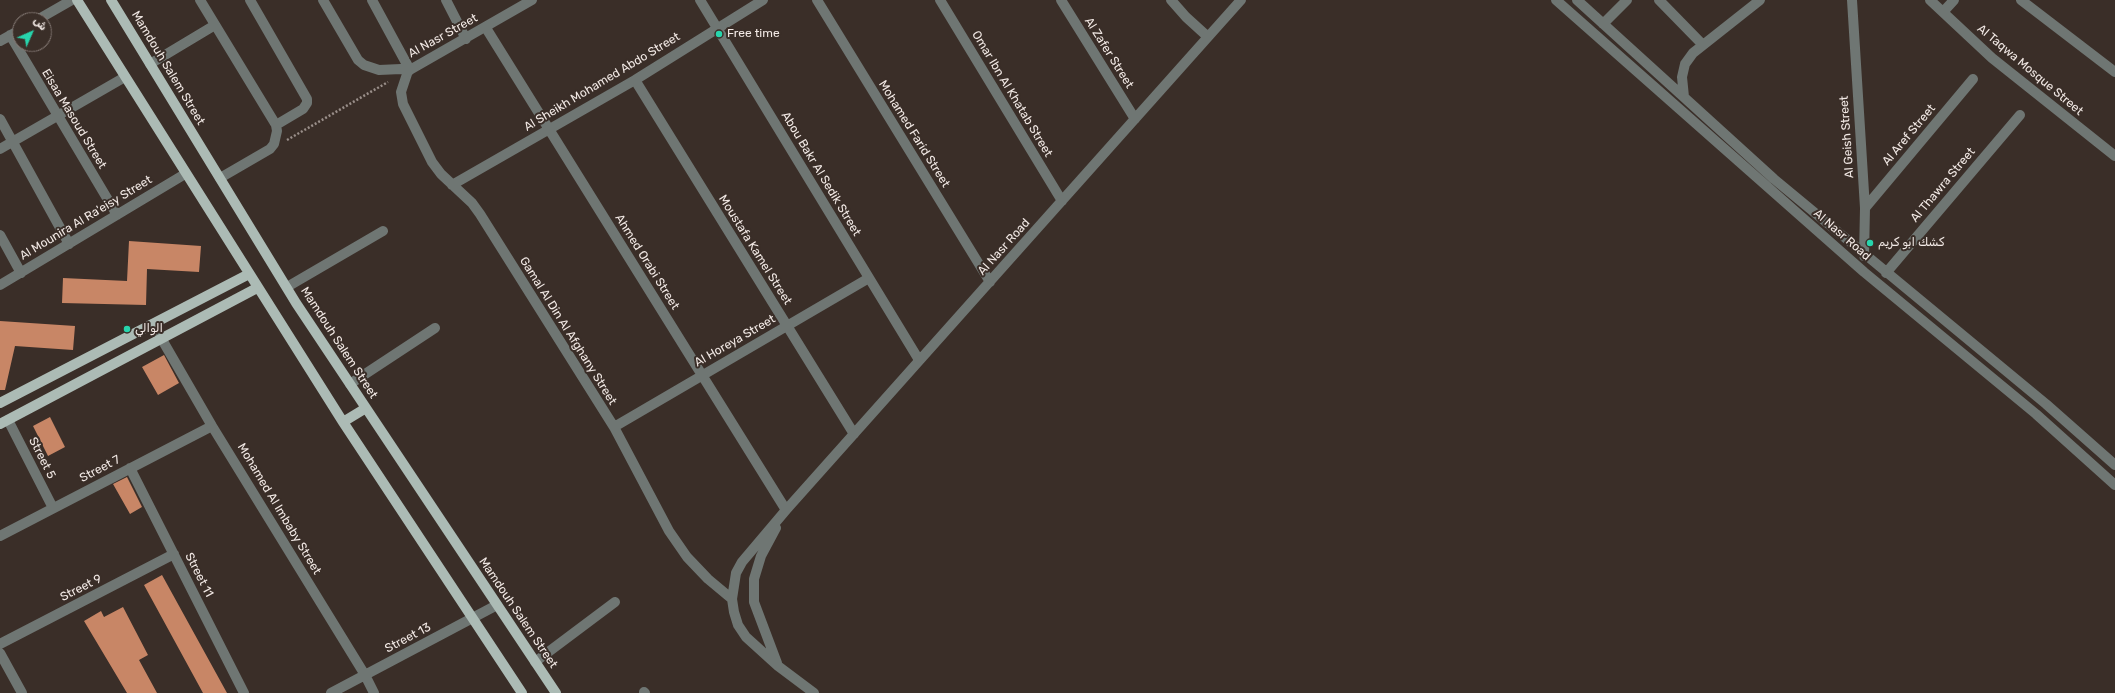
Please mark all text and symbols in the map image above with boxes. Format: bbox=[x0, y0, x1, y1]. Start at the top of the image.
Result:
street label: Mamdouh Salem Street bbox=[128, 8, 208, 128]
street label: Al Nasr Street bbox=[406, 11, 480, 61]
north arrow bbox=[12, 12, 52, 52]
text: ش bbox=[31, 14, 50, 33]
street label: Al Zafer Street bbox=[1081, 15, 1137, 91]
street label: Al Taqwa Mosque Street bbox=[1974, 21, 2086, 119]
place label: Free time bbox=[727, 27, 780, 41]
street label: Omar Ibn Al Khatab Street bbox=[969, 28, 1055, 160]
marker: Free time bbox=[714, 29, 724, 39]
street label: Al Sheikh Mohamed Abdo Street bbox=[521, 30, 683, 134]
street label: Eisaa Masoud Street bbox=[39, 67, 109, 171]
street label: Mohamed Farid Street bbox=[875, 78, 953, 190]
street label: Al Geish Street bbox=[1837, 95, 1857, 179]
street label: Al Aref Street bbox=[1879, 102, 1939, 168]
street label: Abou Bakr Al Sedik Street bbox=[778, 109, 864, 239]
street label: Al Thawra Street bbox=[1908, 145, 1978, 225]
street label: Al Mounira Al Ra'eisy Street bbox=[17, 173, 155, 263]
street label: Moustafa Kamel Street bbox=[715, 192, 795, 308]
street label: Al Nasr Road bbox=[1811, 206, 1873, 264]
street label: Ahmed Orabi Street bbox=[612, 212, 682, 312]
street label: Al Nasr Road bbox=[975, 216, 1033, 278]
place label: كشك ابو كريم bbox=[1878, 236, 1944, 250]
marker: كشك ابو كريم bbox=[1865, 238, 1875, 248]
street label: Gamal Al Din Al Afghany Street bbox=[516, 254, 620, 408]
street label: Mamdouh Salem Street bbox=[297, 284, 381, 402]
street label: Al Horeya Street bbox=[692, 312, 778, 370]
place label: الوالي bbox=[135, 322, 163, 336]
marker: الوالي bbox=[122, 324, 132, 334]
street label: Street 5 bbox=[25, 435, 59, 481]
street label: Mohamed Al Imbaby Street bbox=[234, 441, 324, 577]
street label: Street 7 bbox=[77, 452, 123, 486]
street label: Street 11 bbox=[182, 550, 216, 600]
street label: Mamdouh Salem Street bbox=[476, 555, 560, 671]
street label: Street 9 bbox=[58, 571, 104, 605]
street label: Street 13 bbox=[383, 620, 433, 656]

